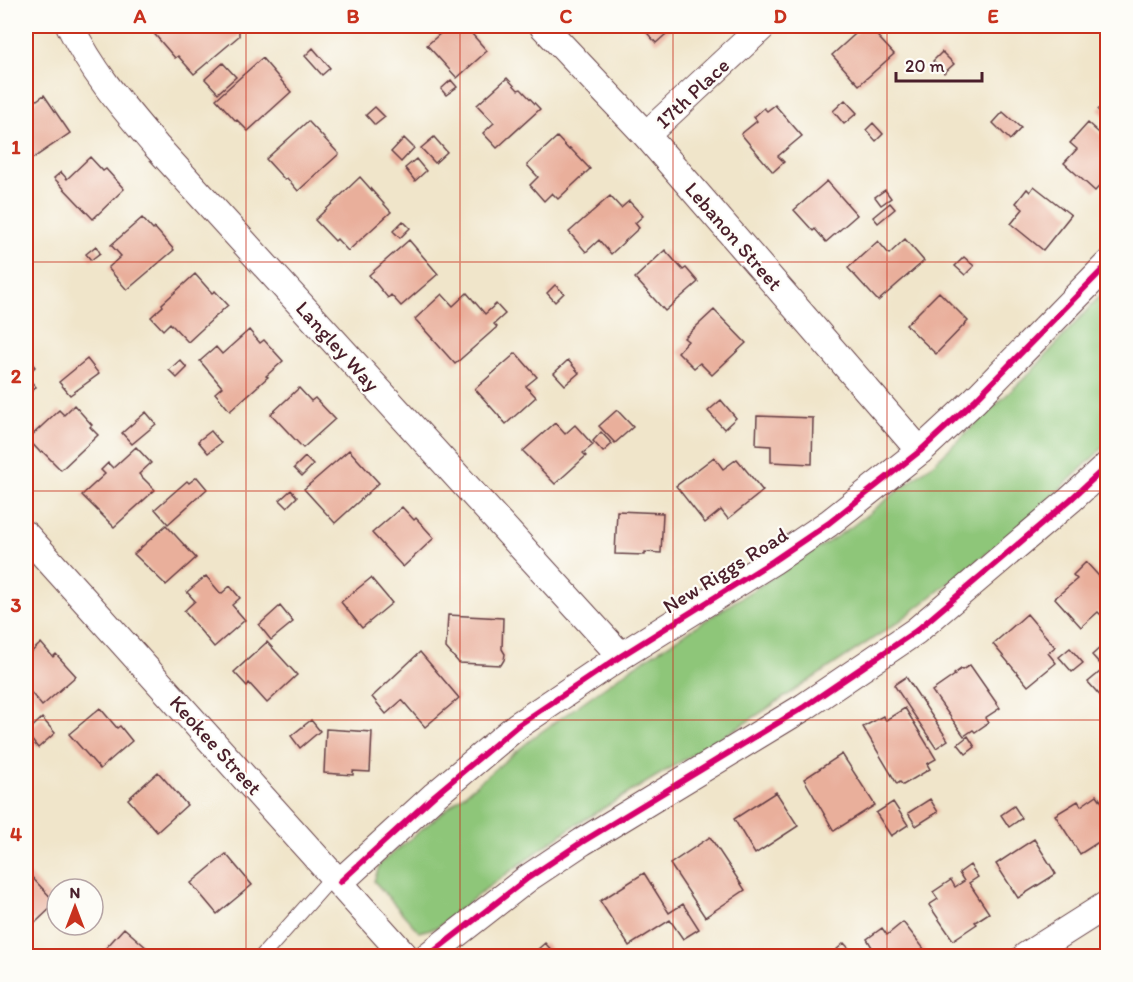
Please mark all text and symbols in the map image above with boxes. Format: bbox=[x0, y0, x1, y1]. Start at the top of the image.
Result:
text: A bbox=[133, 4, 147, 28]
text: B bbox=[347, 4, 360, 28]
text: C bbox=[560, 4, 573, 28]
text: D bbox=[773, 4, 787, 28]
text: E bbox=[987, 4, 999, 28]
scale bar bbox=[896, 45, 982, 83]
street label: 17th Place bbox=[650, 52, 734, 134]
text: 20 m bbox=[905, 55, 945, 77]
text: 1 bbox=[11, 135, 21, 159]
street label: Lebanon Street bbox=[680, 177, 788, 296]
street label: Langley Way bbox=[291, 296, 385, 397]
text: 2 bbox=[11, 364, 22, 388]
street label: New Riggs Road bbox=[658, 522, 792, 618]
text: 3 bbox=[11, 593, 22, 617]
street label: Keokee Street bbox=[165, 690, 267, 800]
text: 4 bbox=[10, 822, 22, 846]
north arrow bbox=[45, 877, 105, 937]
text: N bbox=[70, 883, 80, 902]

